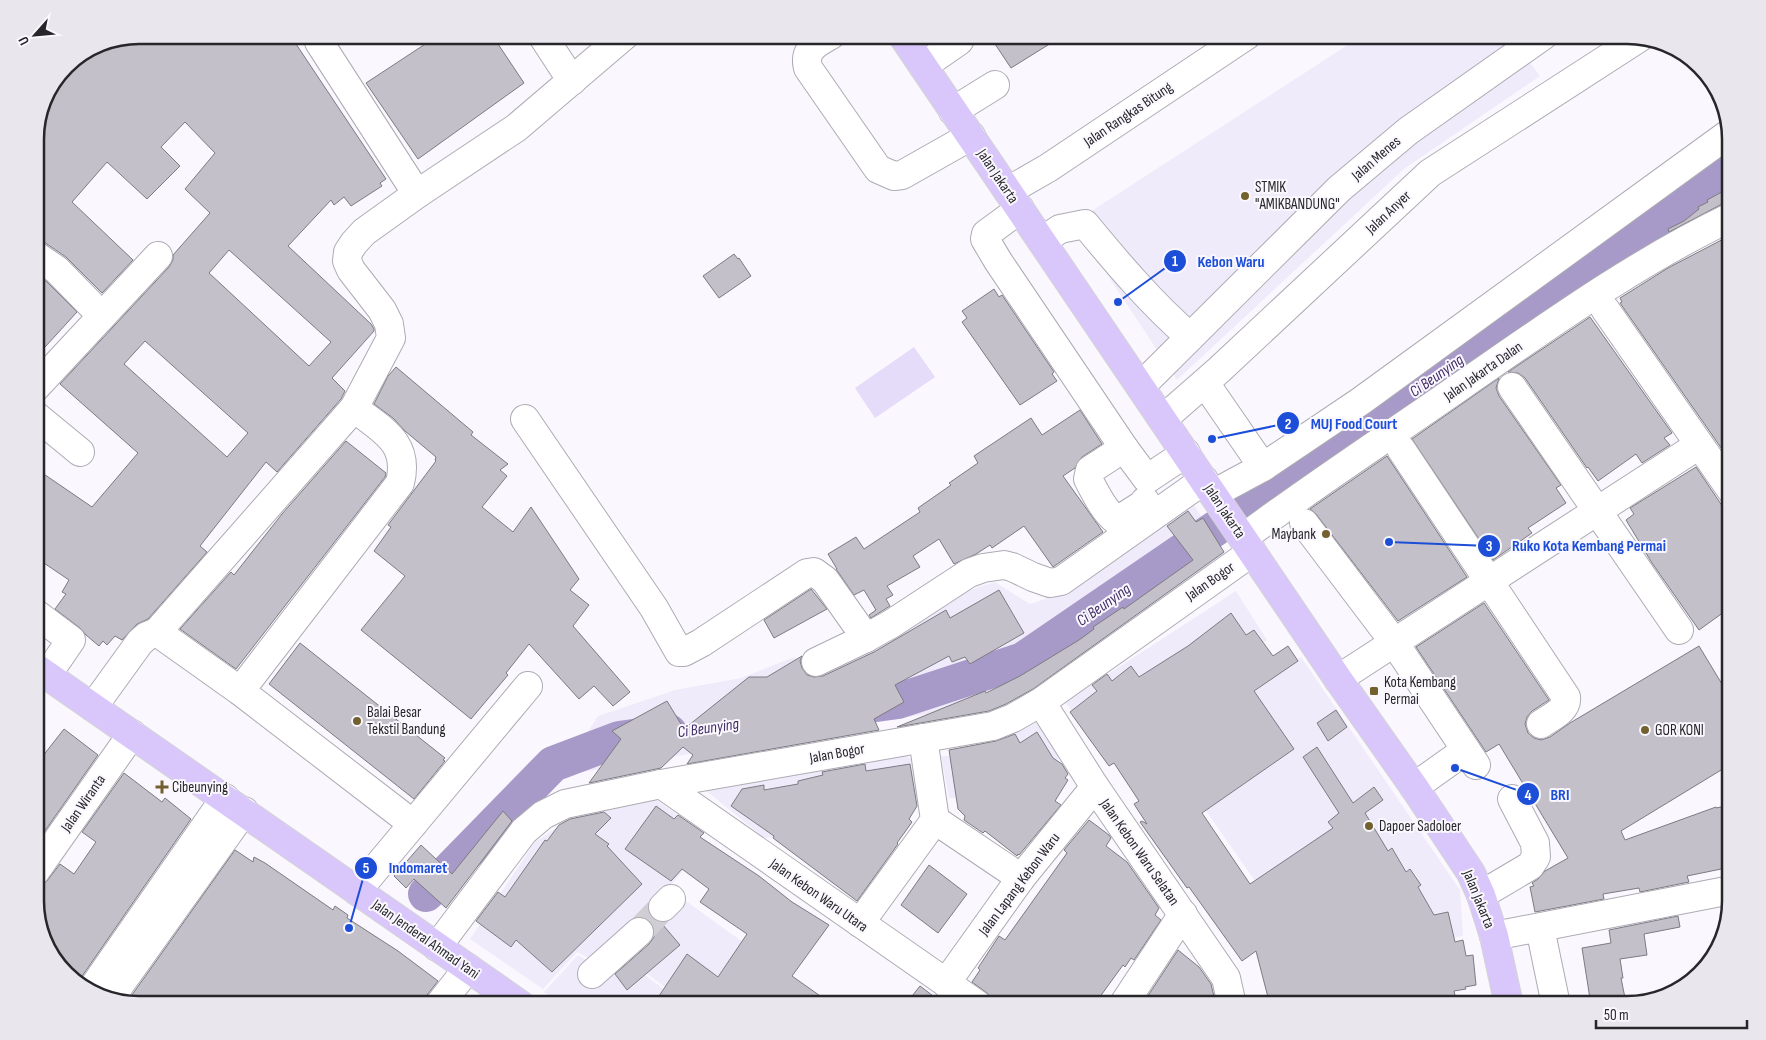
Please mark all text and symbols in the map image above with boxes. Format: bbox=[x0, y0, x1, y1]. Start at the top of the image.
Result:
north arrow bbox=[10, 10, 60, 60]
text: U bbox=[15, 34, 33, 48]
street label: Jalan Rangkas Bitung bbox=[1079, 78, 1176, 152]
street label: Jalan Menes bbox=[1347, 132, 1405, 186]
street label: Jalan Jakarta bbox=[972, 145, 1023, 207]
place label: STMIK "AMIKBANDUNG" bbox=[1255, 178, 1340, 214]
street label: Jalan Anyer bbox=[1361, 186, 1416, 239]
marker: STMIK "AMIKBANDUNG" bbox=[1239, 190, 1251, 202]
callout: Kebon Waru bbox=[1162, 245, 1274, 276]
text: 1 bbox=[1172, 252, 1178, 271]
text: Kebon Waru bbox=[1197, 253, 1265, 272]
street label: Jalan Jakarta Dalan bbox=[1439, 337, 1526, 406]
water label: Ci Beunying bbox=[1406, 350, 1468, 402]
callout: MUJ Food Court bbox=[1276, 408, 1408, 439]
text: 2 bbox=[1285, 415, 1291, 434]
text: MUJ Food Court bbox=[1311, 415, 1397, 434]
street label: Jalan Jakarta bbox=[1199, 480, 1250, 542]
place label: Maybank bbox=[1271, 525, 1316, 544]
marker: Maybank bbox=[1320, 528, 1332, 540]
callout: Ruko Kota Kembang Permai bbox=[1477, 530, 1676, 561]
text: 3 bbox=[1486, 537, 1493, 556]
text: Ruko Kota Kembang Permai bbox=[1512, 537, 1666, 556]
street label: Jalan Bogor bbox=[1181, 557, 1239, 606]
water label: Ci Beunying bbox=[1073, 579, 1135, 631]
place label: Kota Kembang Permai bbox=[1384, 673, 1456, 709]
marker: Kota Kembang Permai bbox=[1368, 685, 1380, 697]
place label: Balai Besar Tekstil Bandung bbox=[367, 703, 445, 739]
marker: Balai Besar Tekstil Bandung bbox=[351, 715, 363, 727]
water label: Ci Beunying bbox=[676, 715, 741, 742]
place label: GOR KONI bbox=[1655, 721, 1704, 740]
marker: GOR KONI bbox=[1639, 724, 1651, 736]
street label: Jalan Bogor bbox=[807, 739, 867, 768]
street label: Jalan Wiranta bbox=[56, 771, 110, 836]
place label: Cibeunying bbox=[172, 778, 228, 797]
callout: BRI bbox=[1516, 779, 1580, 810]
marker: Cibeunying bbox=[156, 781, 168, 793]
text: 4 bbox=[1525, 786, 1532, 805]
text: BRI bbox=[1550, 786, 1570, 805]
street label: Jalan Kebon Waru Selatan bbox=[1095, 794, 1183, 909]
place label: Dapoer Sadoloer bbox=[1379, 817, 1462, 836]
marker: Dapoer Sadoloer bbox=[1363, 820, 1375, 832]
street label: Jalan Lapang Kebon Waru bbox=[974, 829, 1064, 940]
callout: Indomaret bbox=[354, 852, 457, 883]
street label: Jalan Kebon Waru Utara bbox=[765, 854, 872, 936]
text: 5 bbox=[363, 859, 370, 878]
text: Indomaret bbox=[389, 859, 447, 878]
street label: Jalan Jakarta bbox=[1458, 866, 1499, 931]
street label: Jalan Jenderal Ahmad Yani bbox=[368, 895, 483, 984]
scale bar bbox=[1596, 998, 1747, 1030]
text: 50 m bbox=[1604, 1006, 1629, 1025]

